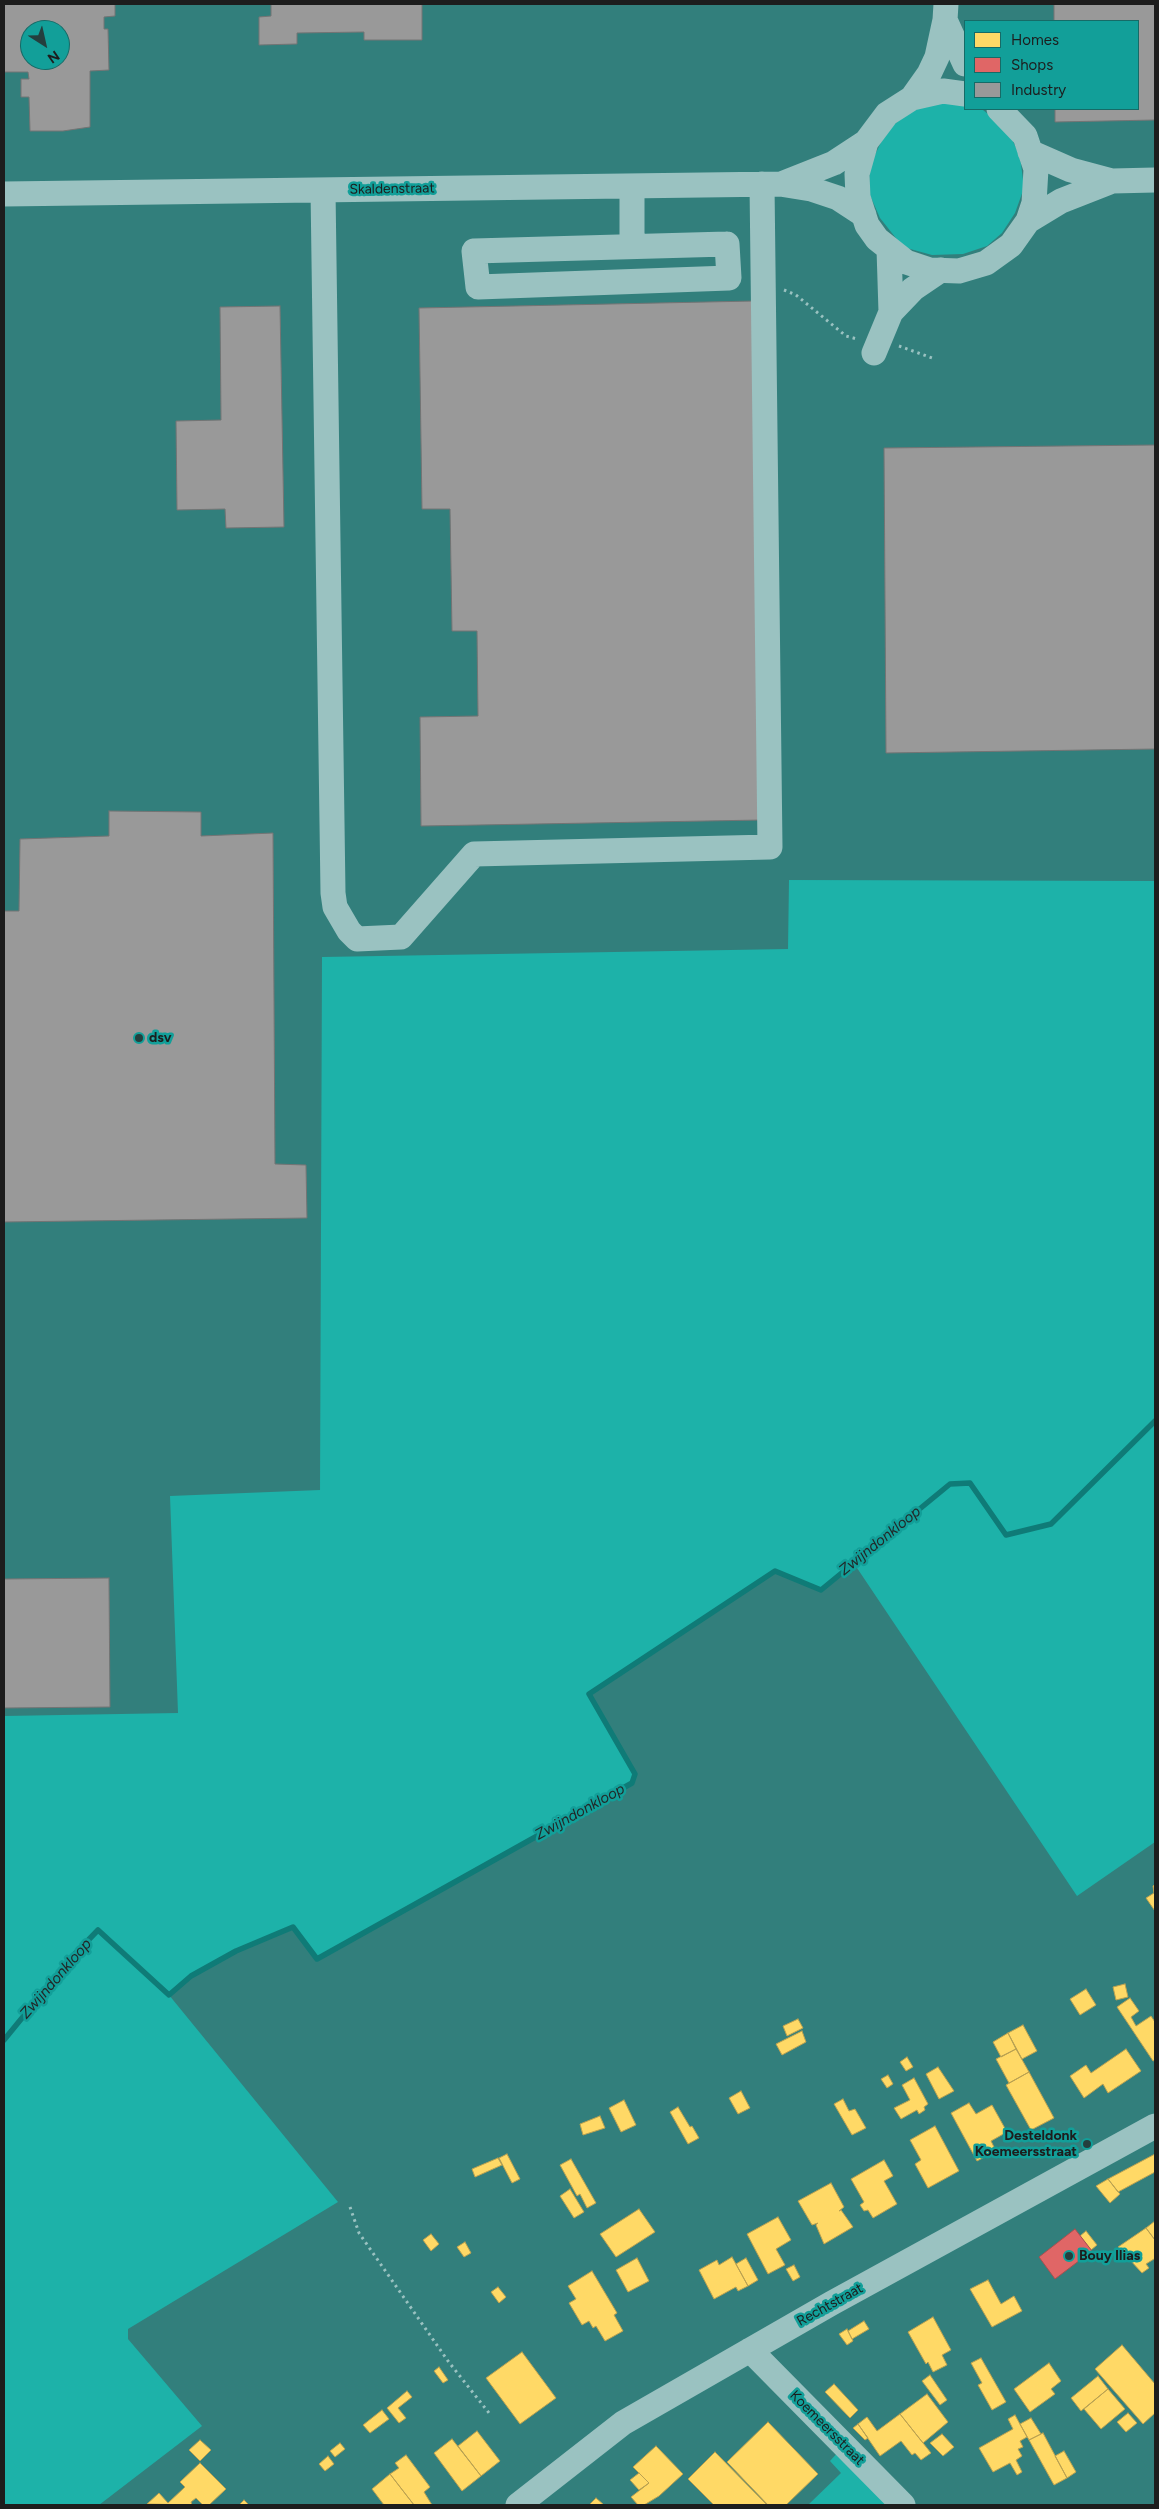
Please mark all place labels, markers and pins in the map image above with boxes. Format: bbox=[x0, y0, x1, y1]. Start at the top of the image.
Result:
place label: dsv bbox=[149, 1030, 172, 1046]
marker: dsv bbox=[133, 1032, 145, 1044]
place label: Desteldonk Koemeersstraat bbox=[975, 2128, 1077, 2160]
marker: Desteldonk Koemeersstraat bbox=[1081, 2138, 1093, 2150]
place label: Bouy Ilias bbox=[1079, 2248, 1140, 2264]
marker: Bouy Ilias bbox=[1063, 2250, 1075, 2262]

